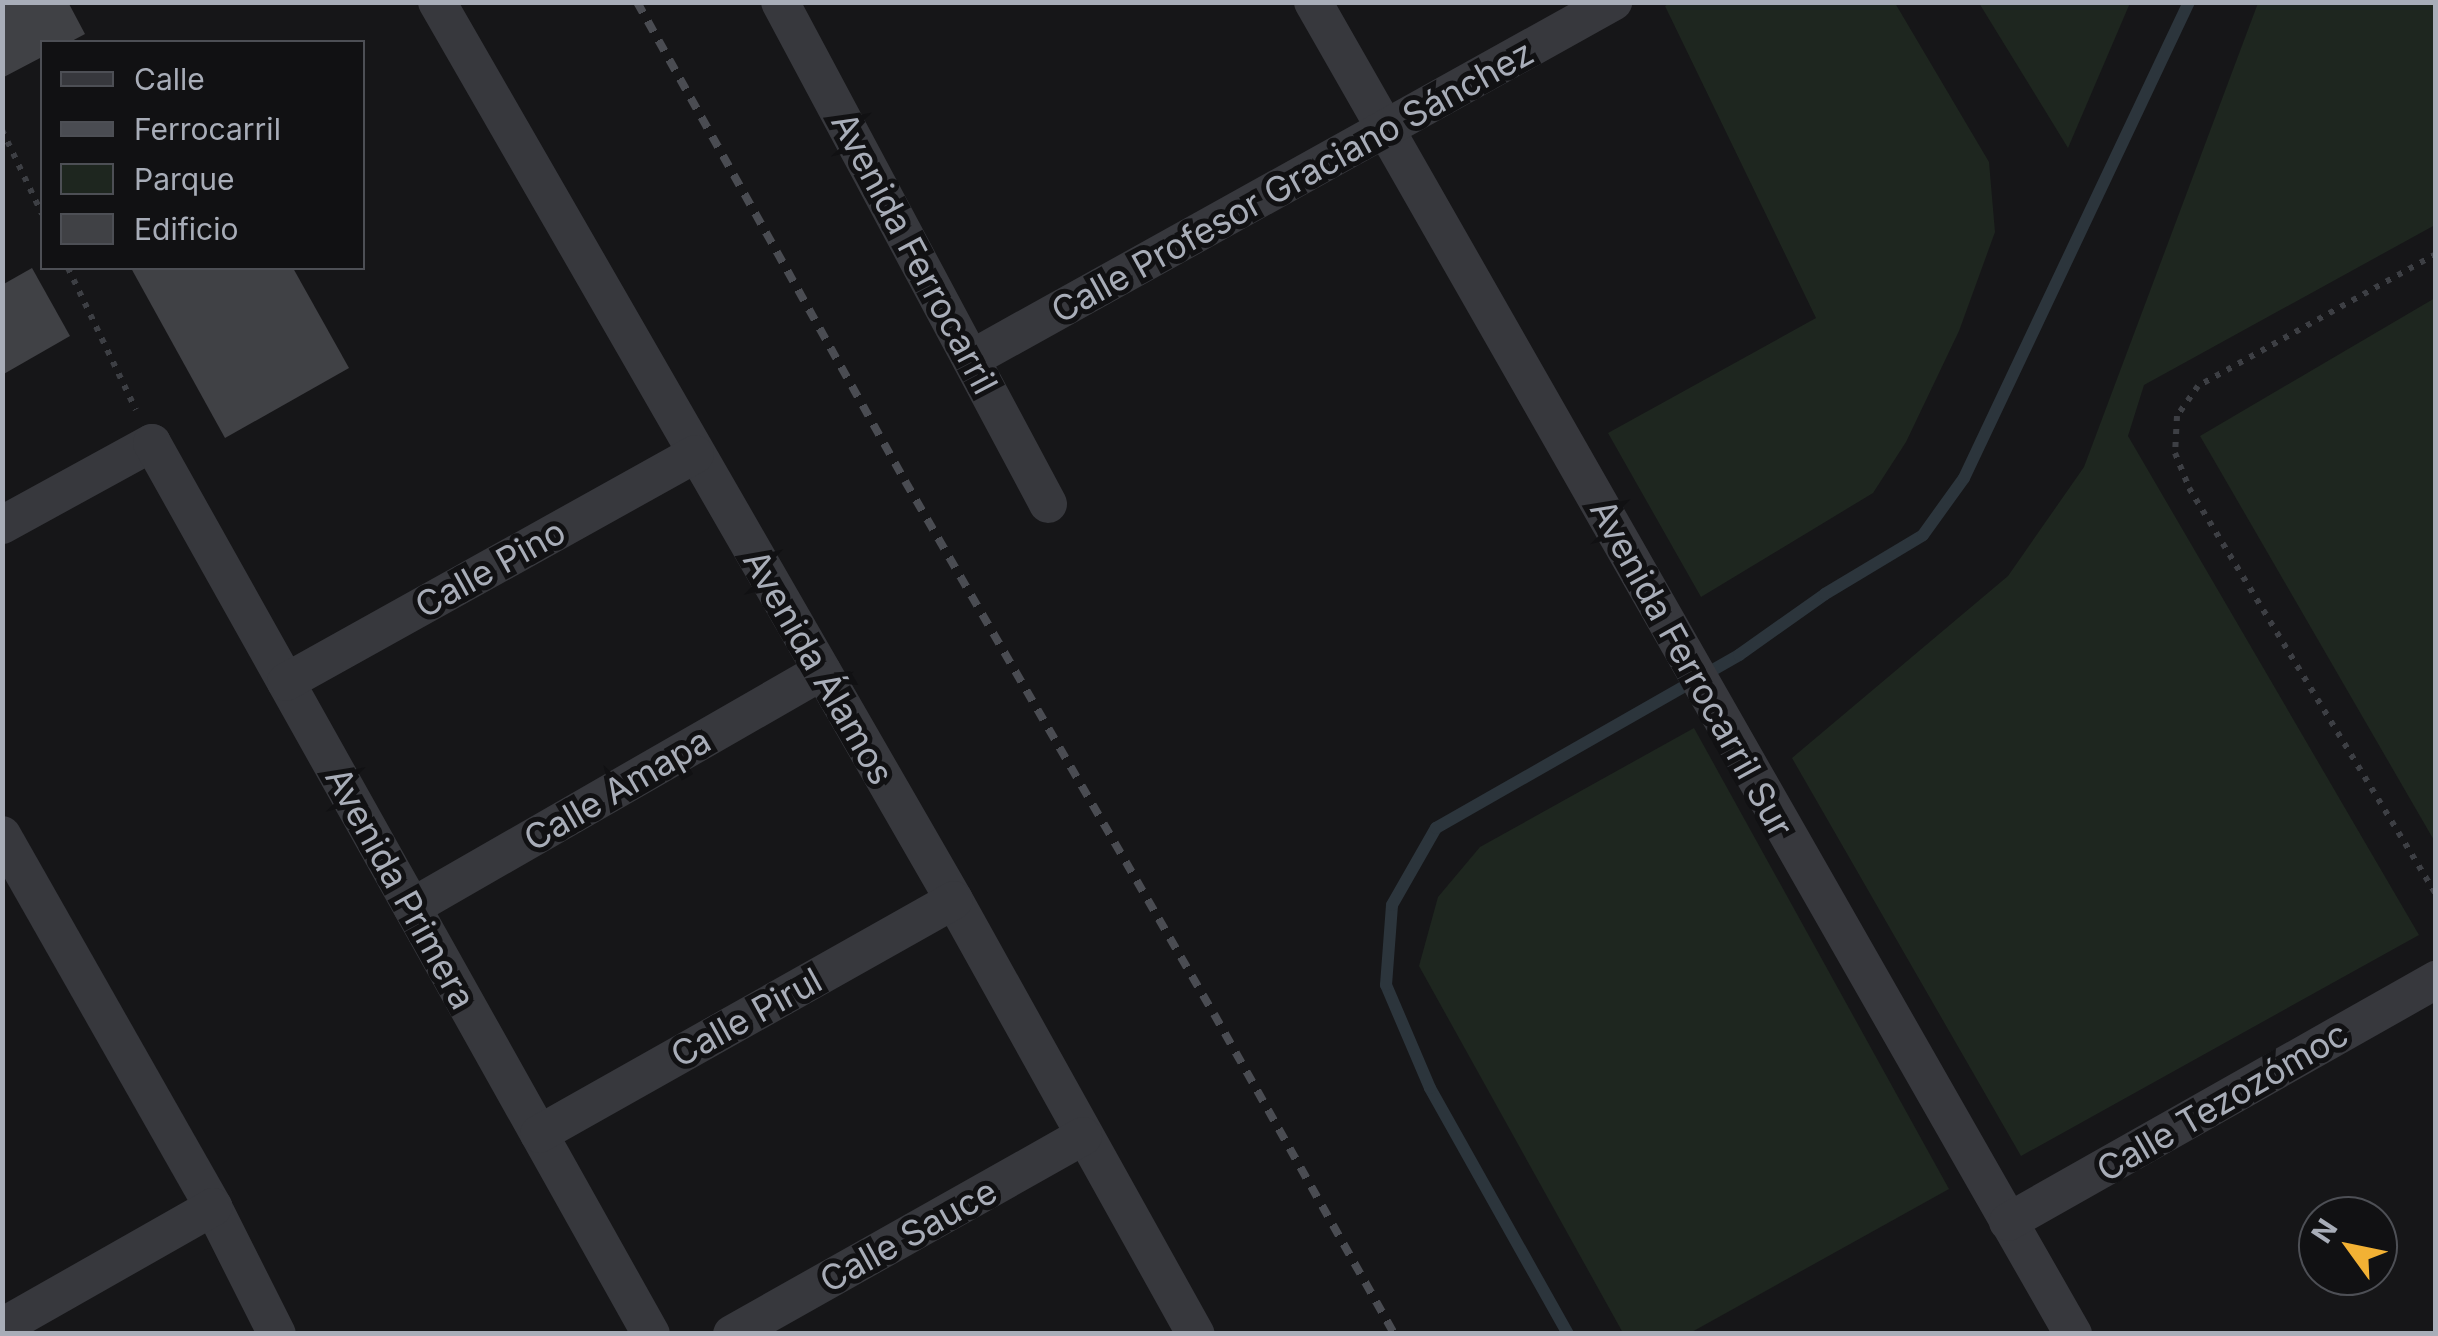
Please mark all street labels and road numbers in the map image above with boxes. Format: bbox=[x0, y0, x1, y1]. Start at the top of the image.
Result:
street label: Calle Profesor Graciano Sánchez bbox=[1044, 31, 1540, 331]
street label: Avenida Ferrocarril bbox=[823, 105, 1007, 401]
street label: Avenida Ferrocarril Sur bbox=[1582, 492, 1802, 844]
street label: Calle Pino bbox=[408, 510, 572, 626]
street label: Avenida Álamos bbox=[735, 542, 903, 792]
street label: Calle Amapa bbox=[516, 719, 718, 859]
street label: Avenida Primera bbox=[317, 760, 485, 1016]
street label: Calle Pirul bbox=[663, 958, 829, 1076]
street label: Calle Tezozómoc bbox=[2089, 1012, 2355, 1190]
street label: Calle Sauce bbox=[812, 1169, 1004, 1301]

